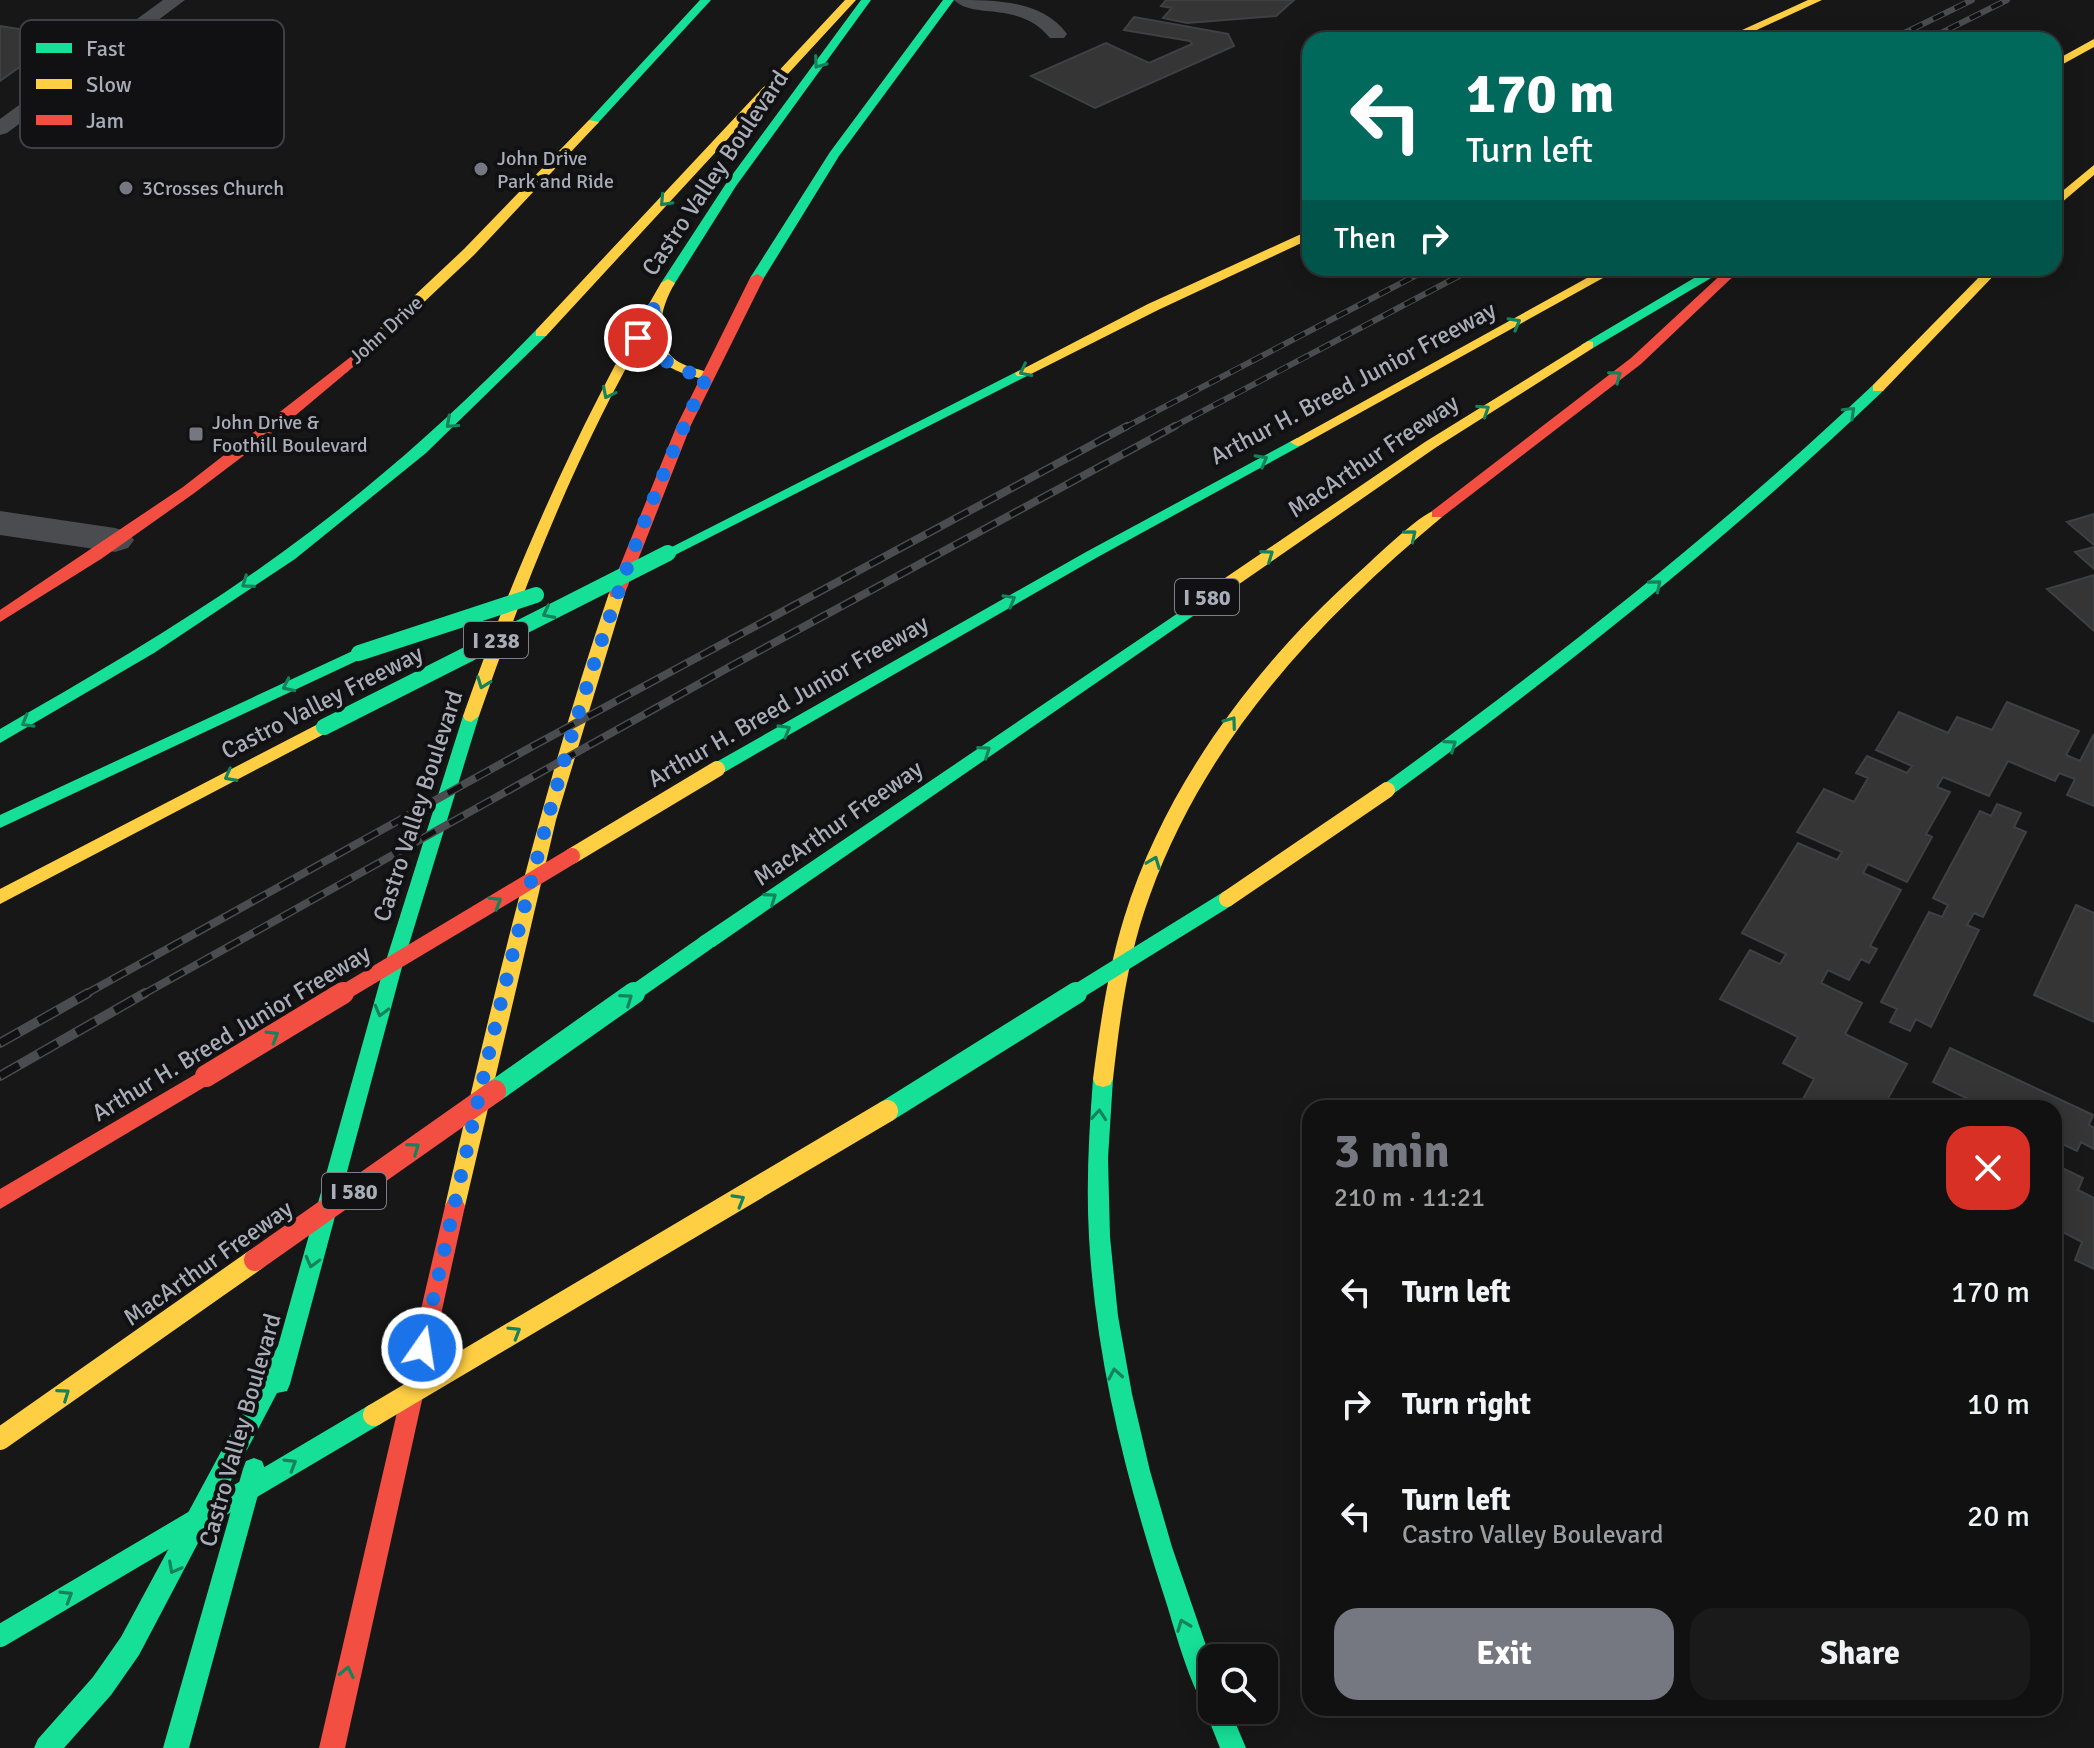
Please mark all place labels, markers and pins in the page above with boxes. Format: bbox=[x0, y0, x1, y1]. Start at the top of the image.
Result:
place label: John Drive Park and Ride bbox=[497, 146, 614, 194]
marker: John Drive Park and Ride bbox=[472, 160, 490, 178]
place label: 3Crosses Church bbox=[142, 176, 284, 201]
marker: 3Crosses Church bbox=[117, 179, 135, 197]
pin bbox=[604, 304, 672, 372]
place label: John Drive & Foothill Boulevard bbox=[212, 410, 368, 458]
marker: John Drive & Foothill Boulevard bbox=[187, 425, 205, 443]

